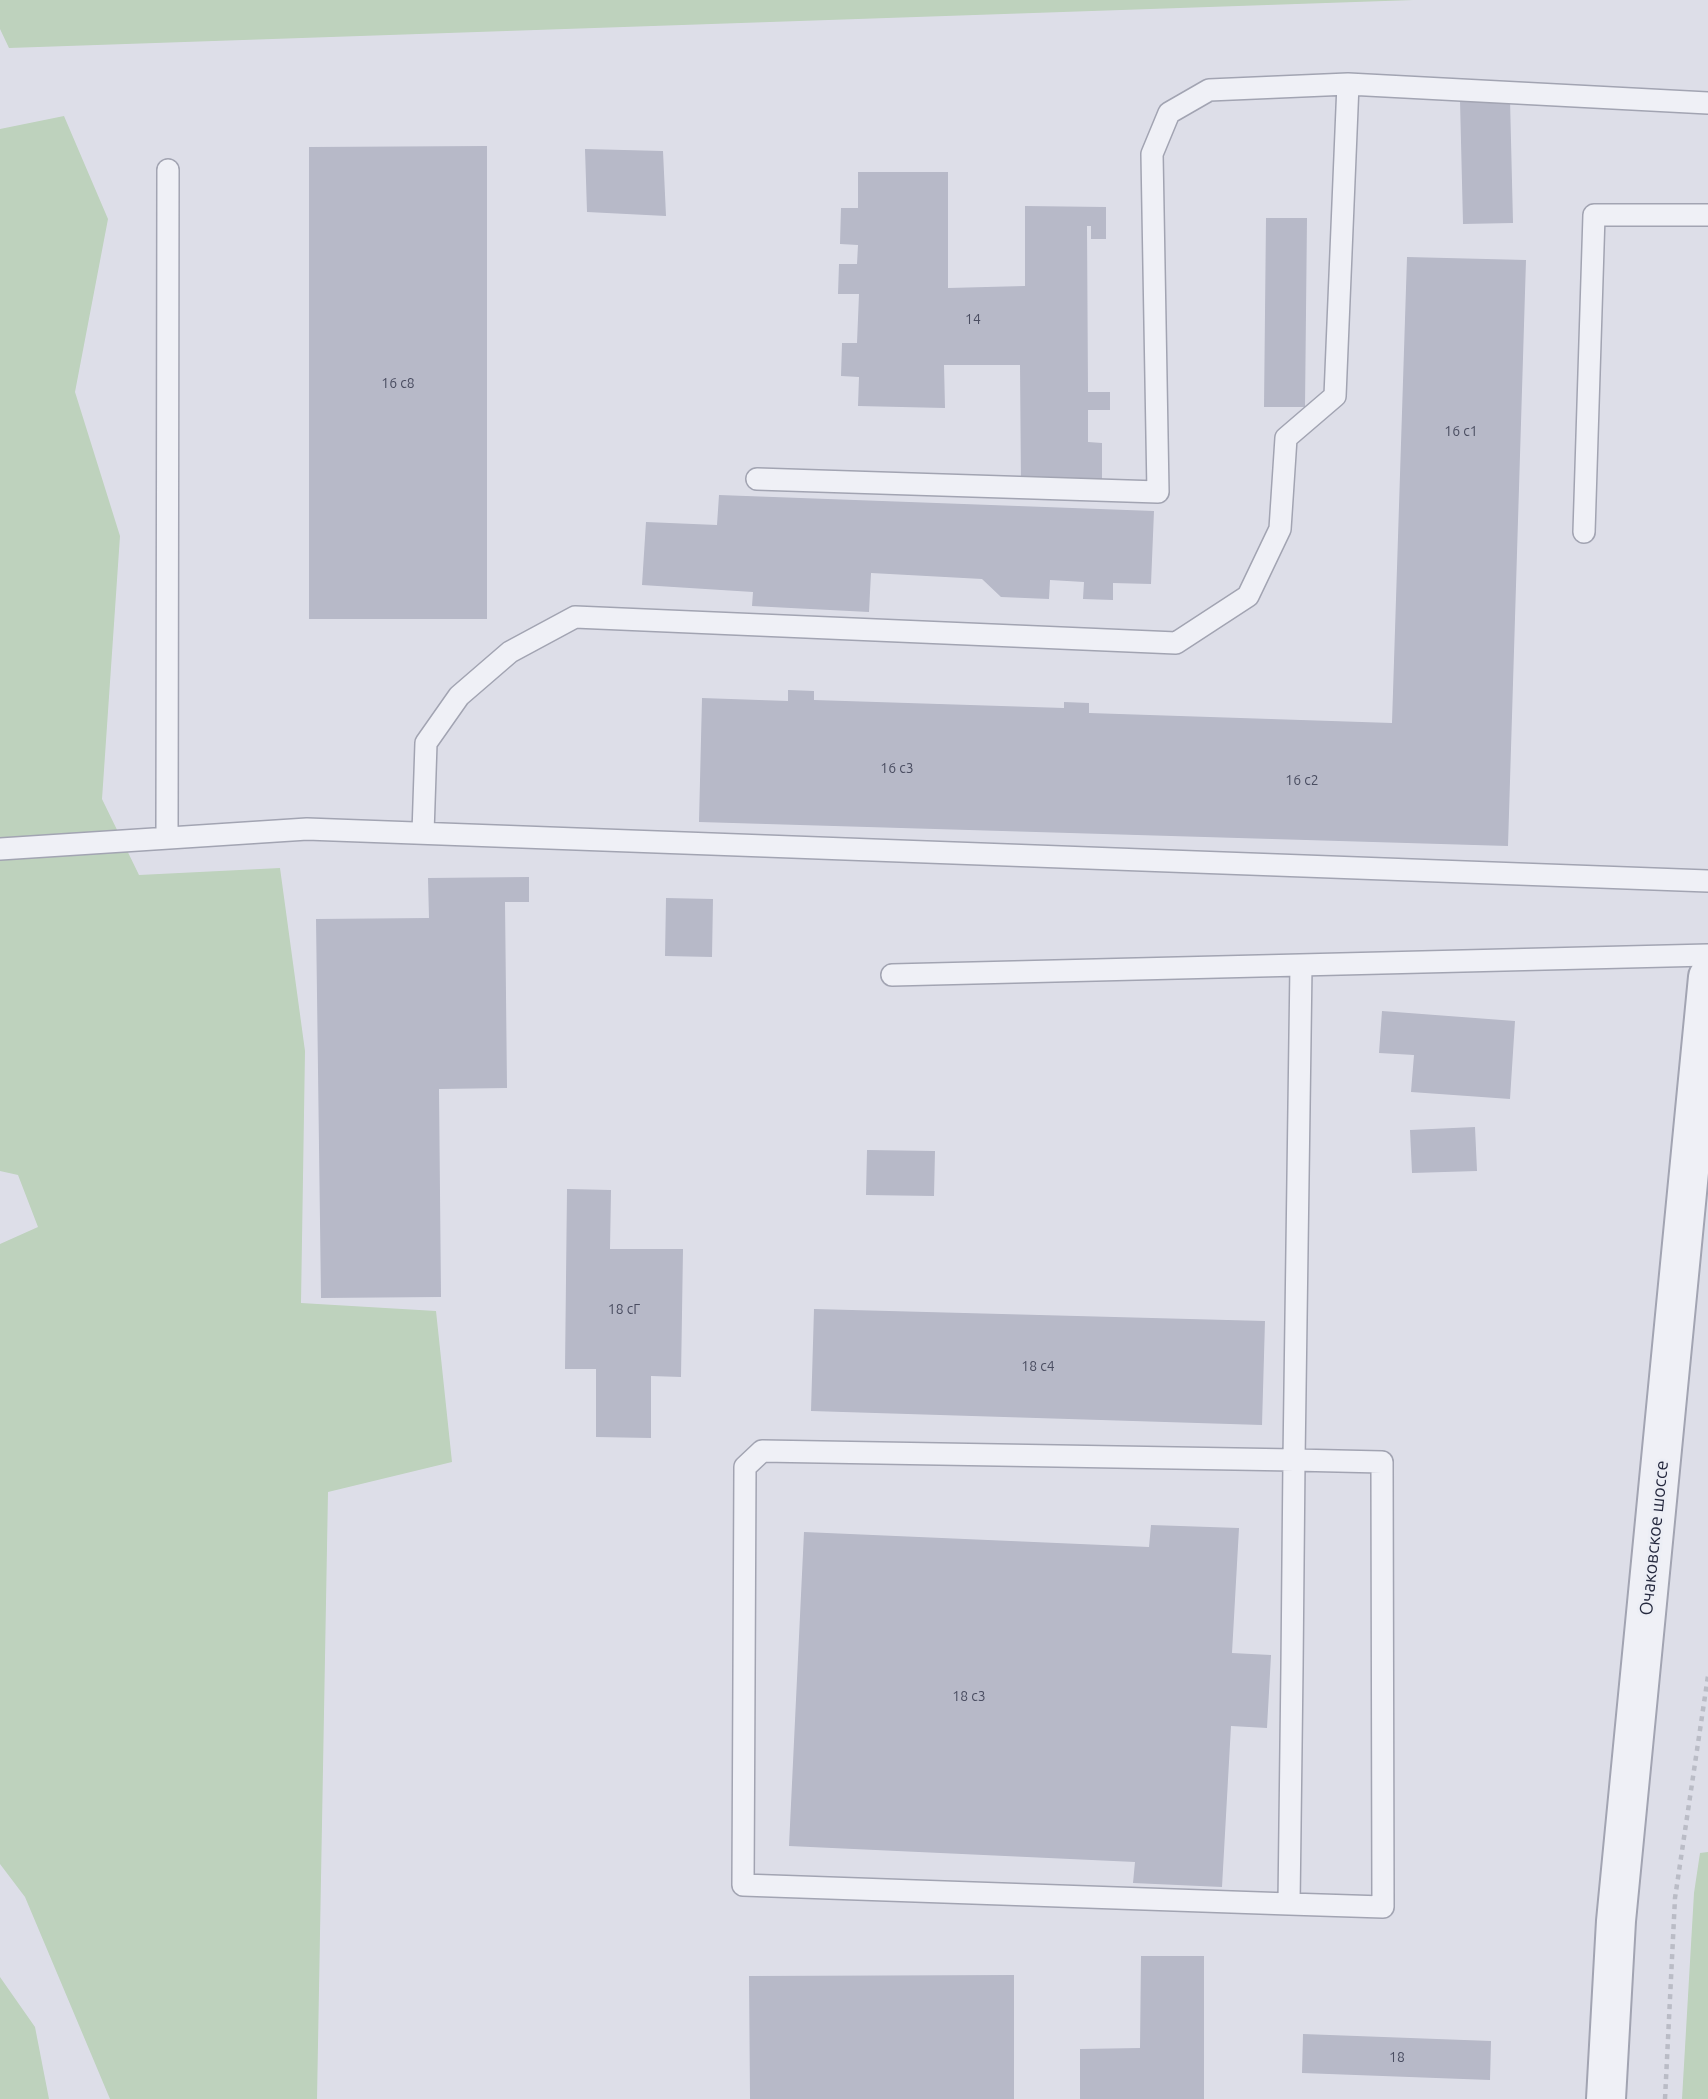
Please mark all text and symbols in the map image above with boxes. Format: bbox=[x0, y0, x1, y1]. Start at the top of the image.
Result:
house number: 14 bbox=[965, 311, 981, 327]
house number: 16 с8 bbox=[381, 375, 415, 391]
house number: 16 с1 bbox=[1444, 423, 1478, 439]
house number: 16 с3 bbox=[880, 760, 914, 776]
house number: 16 с2 bbox=[1285, 772, 1319, 788]
house number: 18 сГ bbox=[608, 1301, 640, 1317]
house number: 18 с4 bbox=[1021, 1358, 1055, 1374]
street label: Очаковское шоссе bbox=[1635, 1459, 1673, 1617]
house number: 18 с3 bbox=[952, 1688, 986, 1704]
house number: 18 bbox=[1389, 2049, 1405, 2065]

